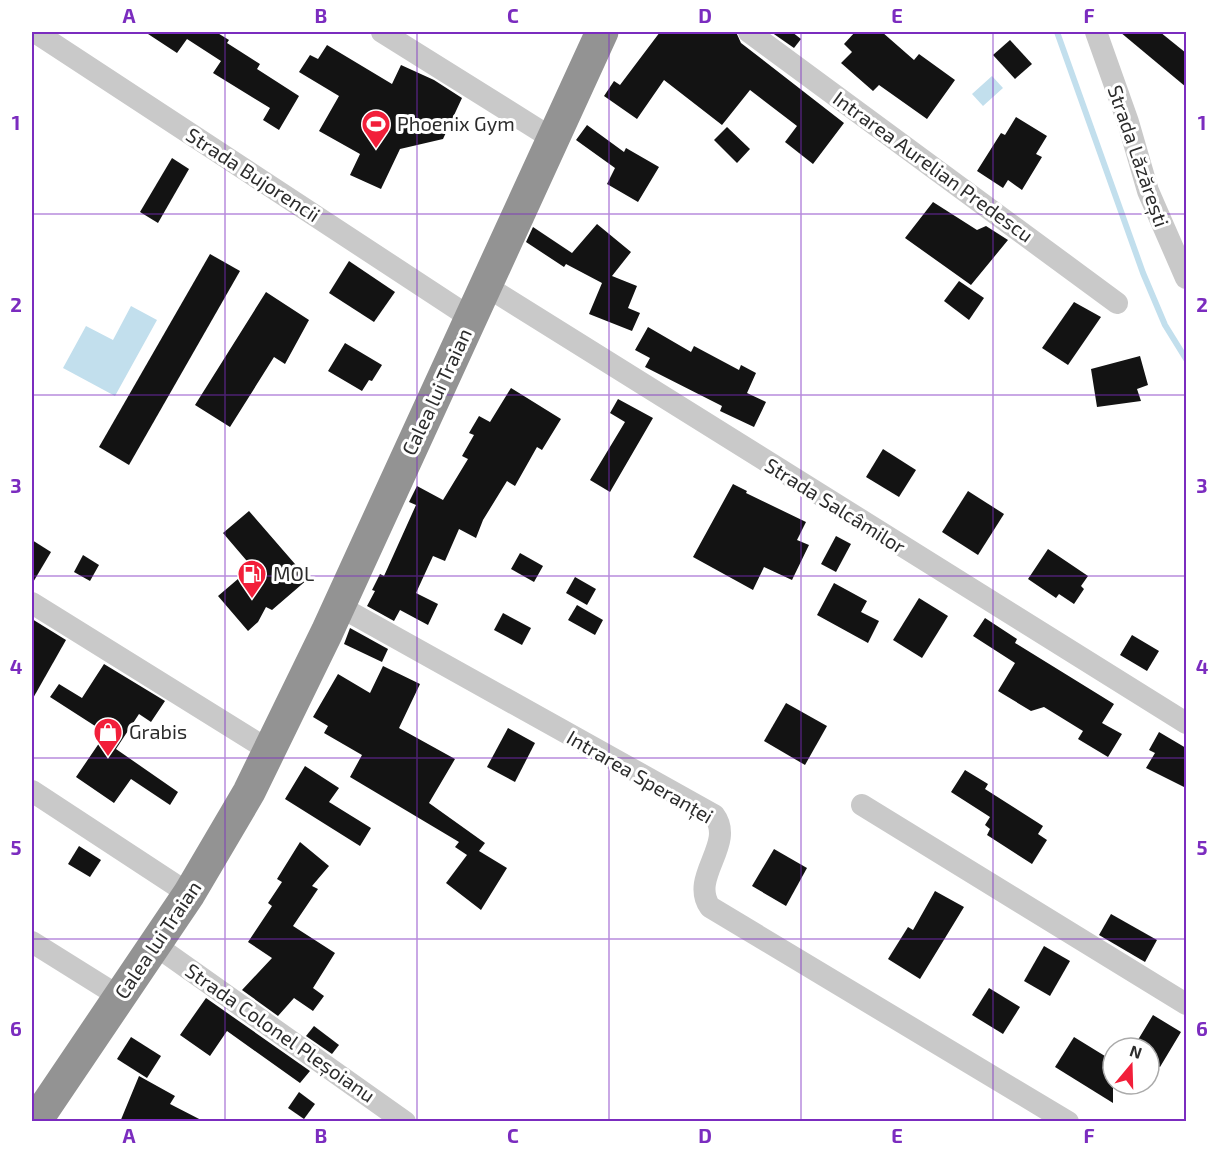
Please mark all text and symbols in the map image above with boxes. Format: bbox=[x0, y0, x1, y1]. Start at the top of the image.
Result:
text: A bbox=[122, 3, 136, 27]
text: B bbox=[315, 3, 327, 27]
text: C bbox=[507, 3, 519, 27]
text: D bbox=[698, 3, 712, 27]
text: E bbox=[891, 3, 903, 27]
text: F bbox=[1083, 3, 1095, 27]
street label: Strada Lăzărești bbox=[1102, 82, 1174, 230]
street label: Intrarea Aurelian Predescu bbox=[829, 86, 1038, 247]
sports icon: Phoenix Gym bbox=[360, 108, 392, 150]
text: 1 bbox=[12, 110, 20, 134]
text: 1 bbox=[1198, 110, 1206, 134]
place label: Phoenix Gym bbox=[397, 111, 515, 135]
street label: Strada Bujorencii bbox=[182, 122, 325, 226]
text: 2 bbox=[10, 292, 22, 316]
text: 2 bbox=[1196, 292, 1208, 316]
street label: Calea lui Traian bbox=[396, 324, 476, 459]
street label: Strada Salcâmilor bbox=[761, 452, 910, 558]
text: 3 bbox=[10, 473, 22, 497]
text: 3 bbox=[1196, 473, 1208, 497]
fuel station icon: MOL bbox=[236, 558, 268, 600]
place label: MOL bbox=[273, 561, 314, 585]
text: 4 bbox=[10, 654, 23, 678]
text: 4 bbox=[1196, 654, 1209, 678]
shop icon: Grabis bbox=[92, 716, 124, 758]
place label: Grabis bbox=[129, 719, 187, 743]
street label: Intrarea Speranței bbox=[562, 725, 718, 829]
text: 5 bbox=[10, 835, 22, 859]
text: 5 bbox=[1196, 835, 1208, 859]
street label: Calea lui Traian bbox=[109, 876, 205, 1003]
street label: Strada Colonel Pleșoianu bbox=[180, 958, 380, 1108]
text: 6 bbox=[10, 1016, 22, 1040]
text: 6 bbox=[1196, 1016, 1208, 1040]
north arrow bbox=[1101, 1036, 1161, 1096]
text: N bbox=[1127, 1040, 1145, 1062]
text: A bbox=[122, 1123, 136, 1147]
text: B bbox=[315, 1123, 327, 1147]
text: C bbox=[507, 1123, 519, 1147]
text: D bbox=[698, 1123, 712, 1147]
text: E bbox=[891, 1123, 903, 1147]
text: F bbox=[1083, 1123, 1095, 1147]

